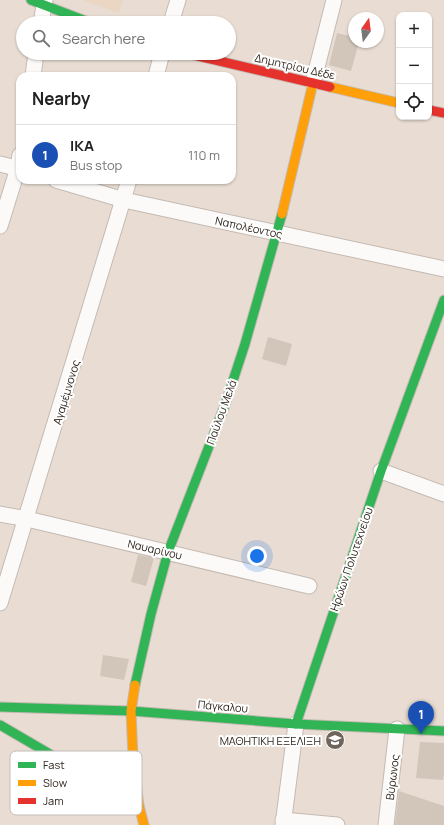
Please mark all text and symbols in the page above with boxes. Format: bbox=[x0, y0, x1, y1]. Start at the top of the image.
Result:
north arrow bbox=[348, 12, 384, 48]
map controls bbox=[396, 12, 432, 120]
button: + bbox=[396, 12, 432, 48]
search box bbox=[16, 16, 236, 60]
icon: search bbox=[30, 27, 52, 49]
text: Search here bbox=[62, 28, 145, 49]
button: − bbox=[396, 48, 432, 84]
street label: Δημητρίου Δέδε bbox=[253, 49, 337, 83]
button: locate bbox=[396, 84, 432, 120]
text: Nearby bbox=[32, 87, 90, 110]
text: ΙΚΑ bbox=[70, 135, 94, 156]
text: 1 bbox=[42, 146, 48, 164]
text: 110 m bbox=[188, 146, 220, 164]
text: Bus stop bbox=[70, 156, 122, 174]
street label: Ναπολέοντος bbox=[214, 213, 284, 241]
street label: Αγαμέμνονος bbox=[49, 358, 83, 426]
street label: Παύλου Μελά bbox=[202, 378, 240, 446]
street label: Ηρώων Πολυτεχνείου bbox=[326, 505, 376, 613]
street label: Ναυαρίνου bbox=[126, 535, 184, 563]
your location bbox=[247, 546, 267, 566]
street label: Πάγκαλου bbox=[197, 696, 249, 716]
pin: 1 bbox=[408, 701, 434, 734]
school or university icon: ΜΑΘΗΤΙΚΗ ΕΞΕΛΙΞΗ bbox=[324, 729, 346, 751]
place label: ΜΑΘΗΤΙΚΗ ΕΞΕΛΙΞΗ bbox=[220, 733, 321, 748]
legend bbox=[10, 751, 142, 815]
street label: Βύρωνος bbox=[382, 753, 402, 801]
text: Fast bbox=[43, 757, 65, 772]
text: Slow bbox=[43, 775, 68, 790]
text: Jam bbox=[43, 793, 64, 808]

